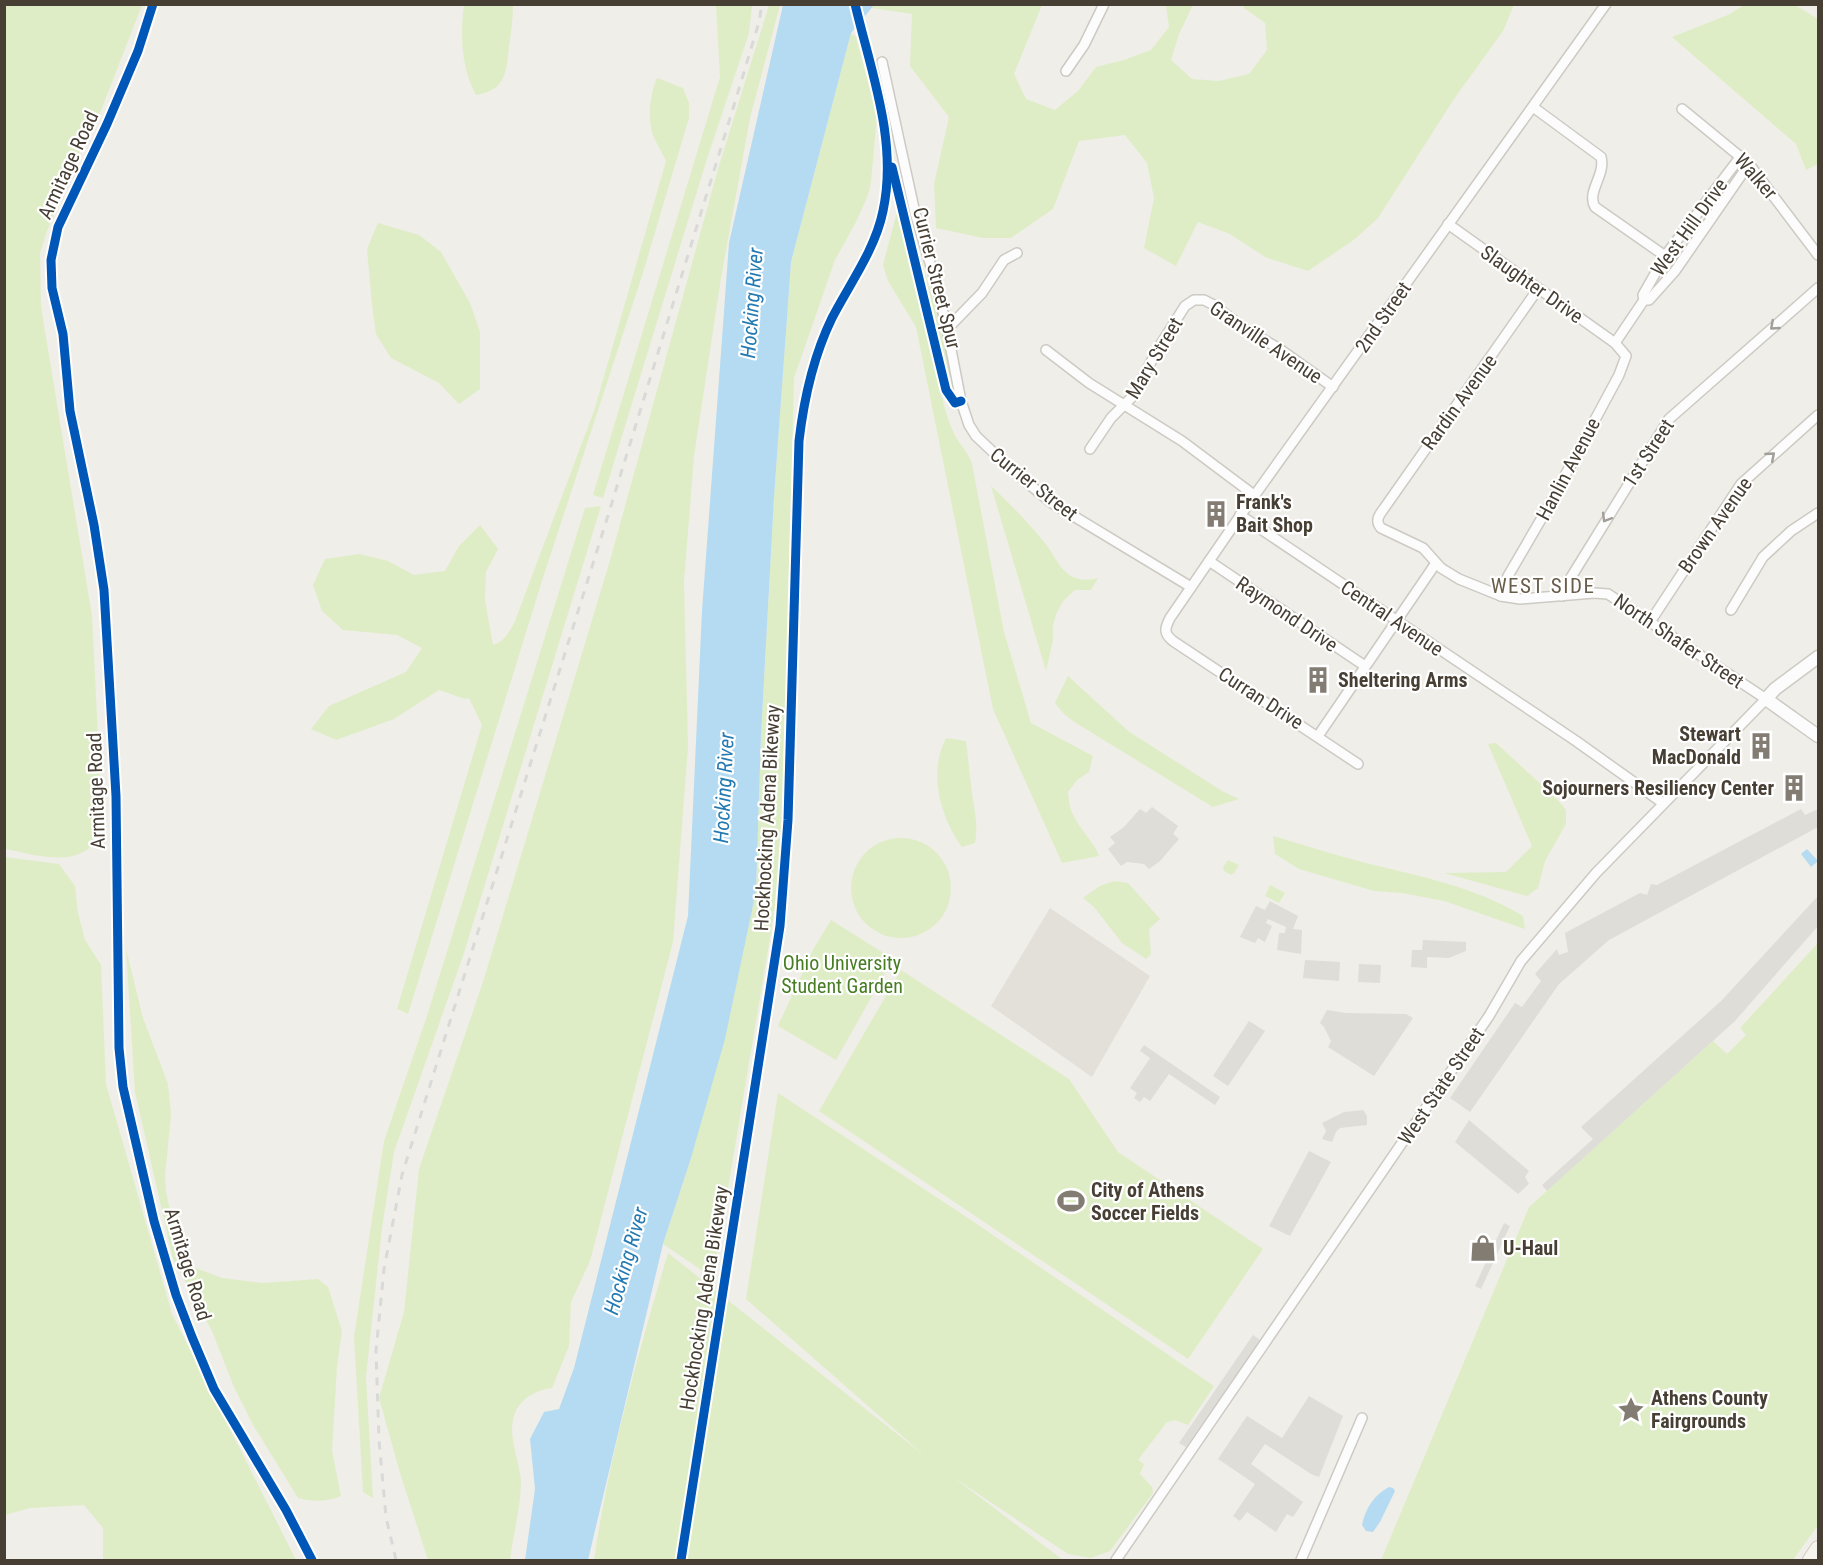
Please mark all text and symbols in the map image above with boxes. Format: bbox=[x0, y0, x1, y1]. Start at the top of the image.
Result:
street label: Armitage Road bbox=[32, 107, 104, 223]
street label: Walker bbox=[1729, 148, 1783, 204]
street label: West Hill Drive bbox=[1646, 174, 1732, 280]
street label: Currier Street Spur bbox=[908, 205, 966, 351]
street label: Slaughter Drive bbox=[1476, 240, 1588, 328]
water label: Hocking River bbox=[736, 246, 768, 359]
street label: 2nd Street bbox=[1350, 277, 1416, 357]
street label: Granville Avenue bbox=[1205, 296, 1327, 388]
street label: Mary Street bbox=[1120, 313, 1188, 403]
one-way arrow bbox=[1770, 319, 1781, 330]
street label: Rardin Avenue bbox=[1416, 349, 1502, 455]
street label: Hanlin Avenue bbox=[1531, 414, 1605, 524]
street label: 1st Street bbox=[1617, 414, 1679, 492]
street label: Currier Street bbox=[985, 442, 1083, 526]
one-way arrow bbox=[1764, 452, 1775, 463]
street label: Brown Avenue bbox=[1673, 472, 1757, 578]
place label: Frank's Bait Shop bbox=[1236, 490, 1313, 537]
building icon: Frank's Bait Shop bbox=[1201, 499, 1231, 529]
one-way arrow bbox=[1602, 512, 1614, 522]
street label: Raymond Drive bbox=[1232, 571, 1342, 657]
district label: WEST SIDE bbox=[1491, 574, 1595, 598]
street label: Central Avenue bbox=[1336, 575, 1448, 661]
street label: North Shafer Street bbox=[1609, 589, 1749, 693]
street label: Curran Drive bbox=[1214, 662, 1308, 734]
building icon: Sheltering Arms bbox=[1303, 665, 1333, 695]
place label: Sheltering Arms bbox=[1338, 668, 1468, 692]
street label: Hockhocking Adena Bikeway bbox=[749, 704, 785, 932]
place label: Stewart MacDonald bbox=[1652, 722, 1741, 769]
water label: Hocking River bbox=[709, 731, 739, 844]
building icon: Stewart MacDonald bbox=[1746, 731, 1776, 761]
street label: Armitage Road bbox=[82, 732, 110, 850]
building icon: Sojourners Resiliency Center bbox=[1779, 773, 1809, 803]
place label: Sojourners Resiliency Center bbox=[1542, 776, 1774, 800]
park label: Ohio University Student Garden bbox=[781, 951, 903, 998]
street label: West State Street bbox=[1393, 1023, 1489, 1149]
place label: City of Athens Soccer Fields bbox=[1091, 1178, 1204, 1225]
street label: Hockhocking Adena Bikeway bbox=[674, 1184, 734, 1412]
sports icon: City of Athens Soccer Fields bbox=[1056, 1186, 1086, 1216]
water label: Hocking River bbox=[599, 1204, 653, 1317]
street label: Armitage Road bbox=[159, 1205, 217, 1323]
shop icon: U-Haul bbox=[1468, 1233, 1498, 1263]
place label: U-Haul bbox=[1503, 1236, 1558, 1260]
place label: Athens County Fairgrounds bbox=[1651, 1386, 1768, 1433]
place icon: Athens County Fairgrounds bbox=[1616, 1395, 1646, 1425]

